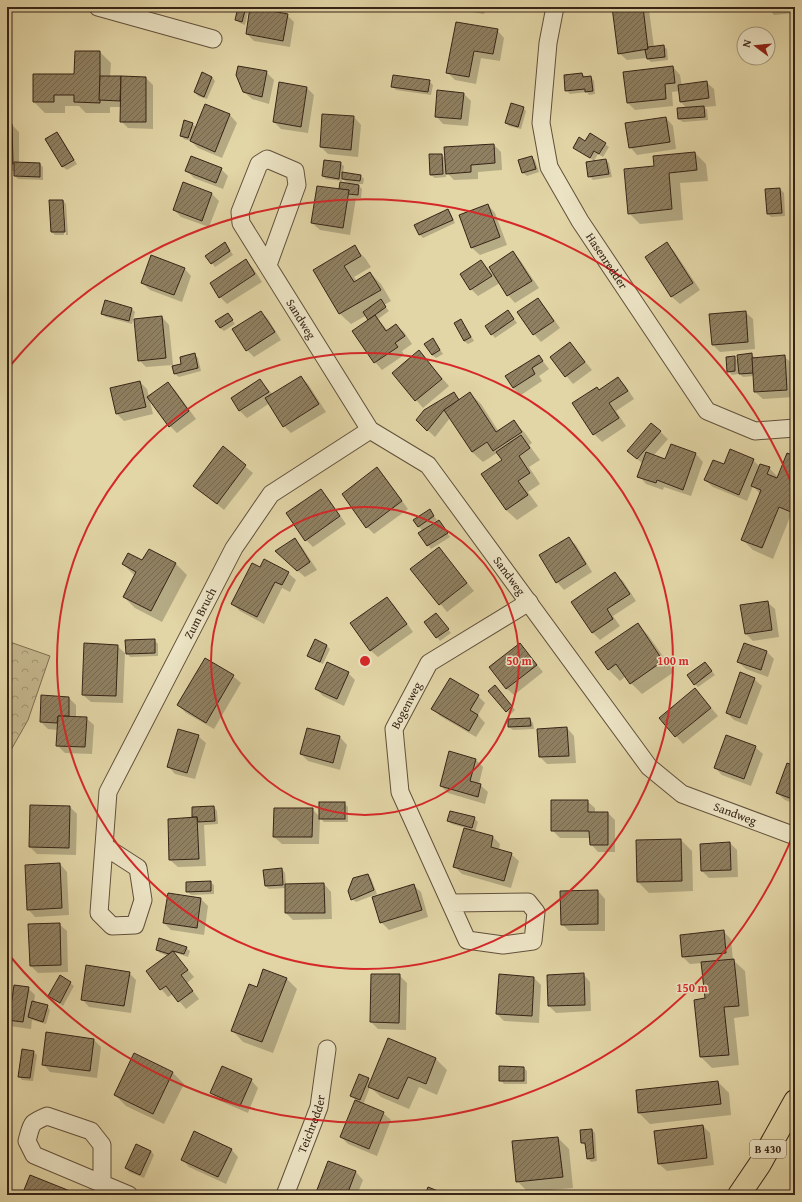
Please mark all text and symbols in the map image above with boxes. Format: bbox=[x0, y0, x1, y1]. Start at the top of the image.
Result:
north arrow bbox=[736, 26, 776, 66]
text: N bbox=[738, 37, 755, 49]
street label: Hasenredder bbox=[582, 229, 632, 292]
street label: Sandweg bbox=[282, 295, 320, 342]
street label: Sandweg bbox=[490, 553, 530, 599]
street label: Zum Bruch bbox=[180, 584, 220, 642]
text: 50 m bbox=[506, 652, 532, 669]
text: 100 m bbox=[657, 652, 690, 669]
centre of rings bbox=[358, 654, 372, 668]
street label: Bogenweg bbox=[387, 679, 426, 732]
street label: Sandweg bbox=[711, 798, 759, 829]
text: 150 m bbox=[676, 979, 709, 996]
street label: Teichredder bbox=[293, 1094, 329, 1155]
road number: B 430 bbox=[750, 1140, 786, 1158]

